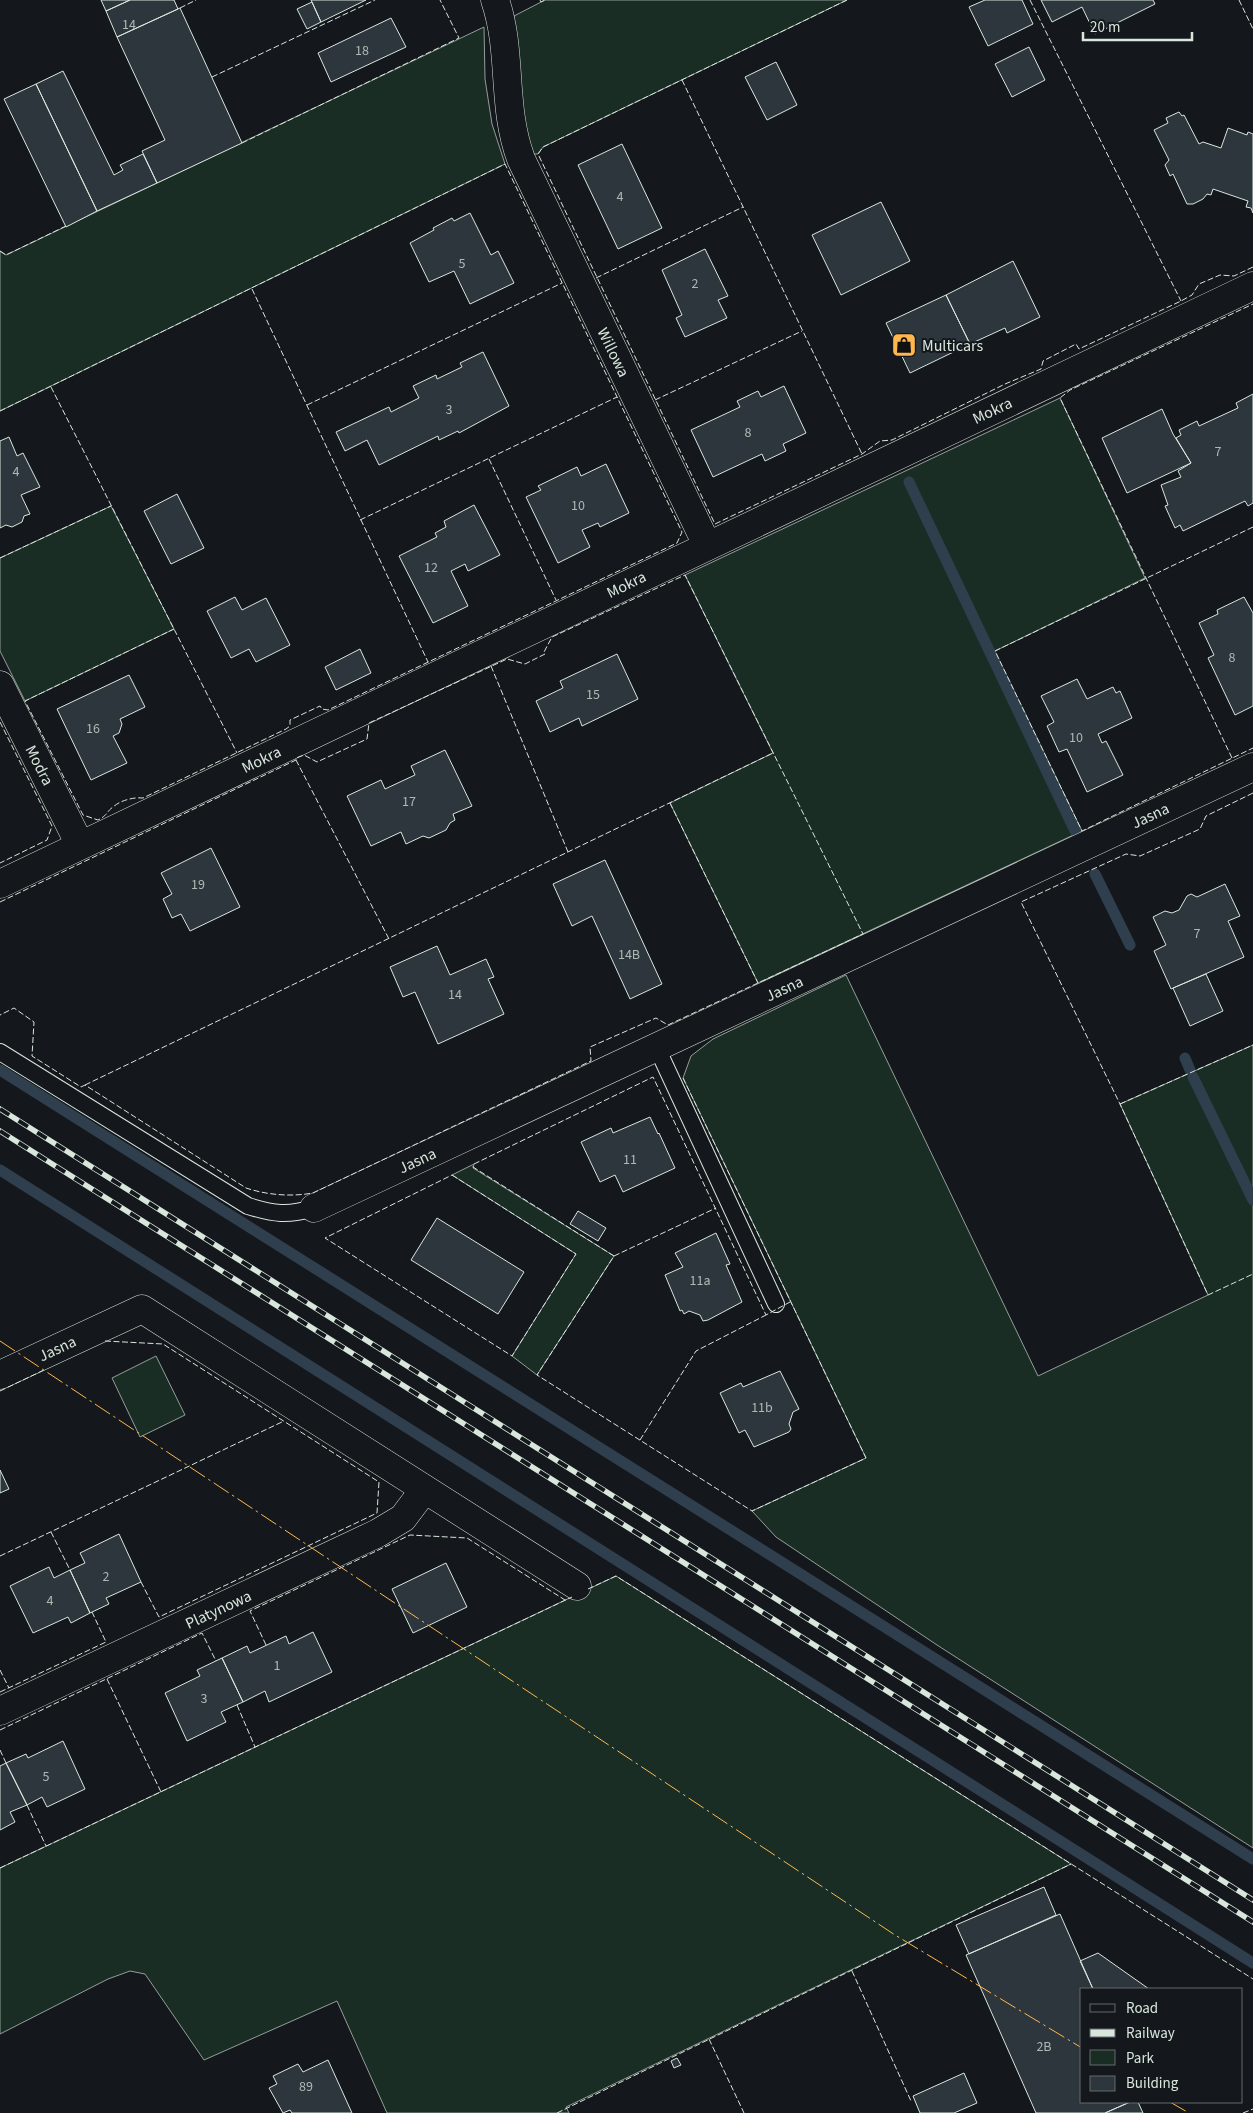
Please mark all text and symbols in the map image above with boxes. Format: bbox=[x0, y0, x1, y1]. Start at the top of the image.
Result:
scale bar bbox=[1083, 10, 1192, 42]
house number: 14 bbox=[122, 15, 136, 35]
text: 20 m bbox=[1090, 17, 1120, 38]
house number: 18 bbox=[355, 41, 369, 61]
house number: 4 bbox=[617, 187, 624, 207]
house number: 5 bbox=[459, 254, 466, 274]
house number: 2 bbox=[692, 274, 699, 294]
street label: Willowa bbox=[592, 324, 635, 381]
shop icon: Multicars bbox=[891, 332, 917, 358]
place label: Multicars bbox=[922, 335, 983, 357]
street label: Mokra bbox=[969, 392, 1016, 430]
house number: 3 bbox=[446, 400, 453, 420]
house number: 8 bbox=[745, 423, 752, 443]
house number: 7 bbox=[1215, 442, 1222, 462]
house number: 4 bbox=[13, 462, 20, 482]
house number: 10 bbox=[571, 496, 585, 516]
house number: 12 bbox=[424, 558, 438, 578]
street label: Mokra bbox=[603, 566, 650, 604]
house number: 8 bbox=[1229, 648, 1236, 668]
house number: 15 bbox=[586, 685, 600, 705]
house number: 16 bbox=[86, 719, 100, 739]
house number: 10 bbox=[1069, 728, 1083, 748]
street label: Mokra bbox=[238, 741, 285, 779]
street label: Modra bbox=[20, 742, 59, 789]
house number: 17 bbox=[402, 792, 416, 812]
street label: Jasna bbox=[1128, 798, 1173, 834]
house number: 19 bbox=[191, 875, 205, 895]
house number: 7 bbox=[1194, 924, 1201, 944]
house number: 14B bbox=[618, 945, 640, 965]
street label: Jasna bbox=[762, 971, 807, 1007]
house number: 14 bbox=[448, 985, 462, 1005]
street label: Jasna bbox=[395, 1143, 440, 1179]
house number: 11 bbox=[623, 1150, 637, 1170]
house number: 11a bbox=[690, 1271, 710, 1291]
street label: Jasna bbox=[35, 1331, 80, 1367]
house number: 11b bbox=[751, 1398, 773, 1418]
house number: 2 bbox=[103, 1567, 110, 1587]
street label: Platynowa bbox=[182, 1585, 255, 1635]
house number: 4 bbox=[47, 1591, 54, 1611]
house number: 1 bbox=[274, 1656, 281, 1676]
house number: 3 bbox=[201, 1689, 208, 1709]
house number: 5 bbox=[43, 1767, 50, 1787]
legend bbox=[1080, 1988, 1243, 2103]
text: Road bbox=[1126, 1998, 1158, 2019]
text: Railway bbox=[1126, 2023, 1175, 2044]
house number: 2B bbox=[1036, 2037, 1052, 2057]
text: Park bbox=[1126, 2048, 1155, 2069]
text: Building bbox=[1126, 2073, 1179, 2094]
house number: 89 bbox=[299, 2077, 313, 2097]

